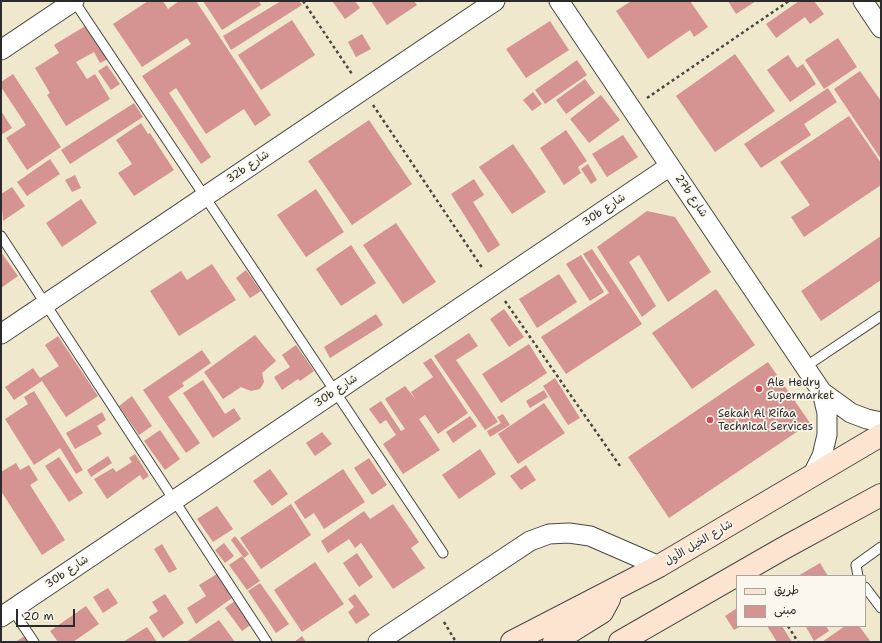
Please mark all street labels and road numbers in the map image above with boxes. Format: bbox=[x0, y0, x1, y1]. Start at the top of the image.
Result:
street label: 32b شارع bbox=[224, 148, 272, 186]
street label: 27b شارع bbox=[672, 172, 710, 220]
street label: 30b شارع bbox=[580, 191, 628, 229]
street label: 30b شارع bbox=[312, 372, 360, 410]
street label: شارع الخيل الأول bbox=[663, 517, 735, 569]
street label: 30b شارع bbox=[43, 553, 91, 591]

